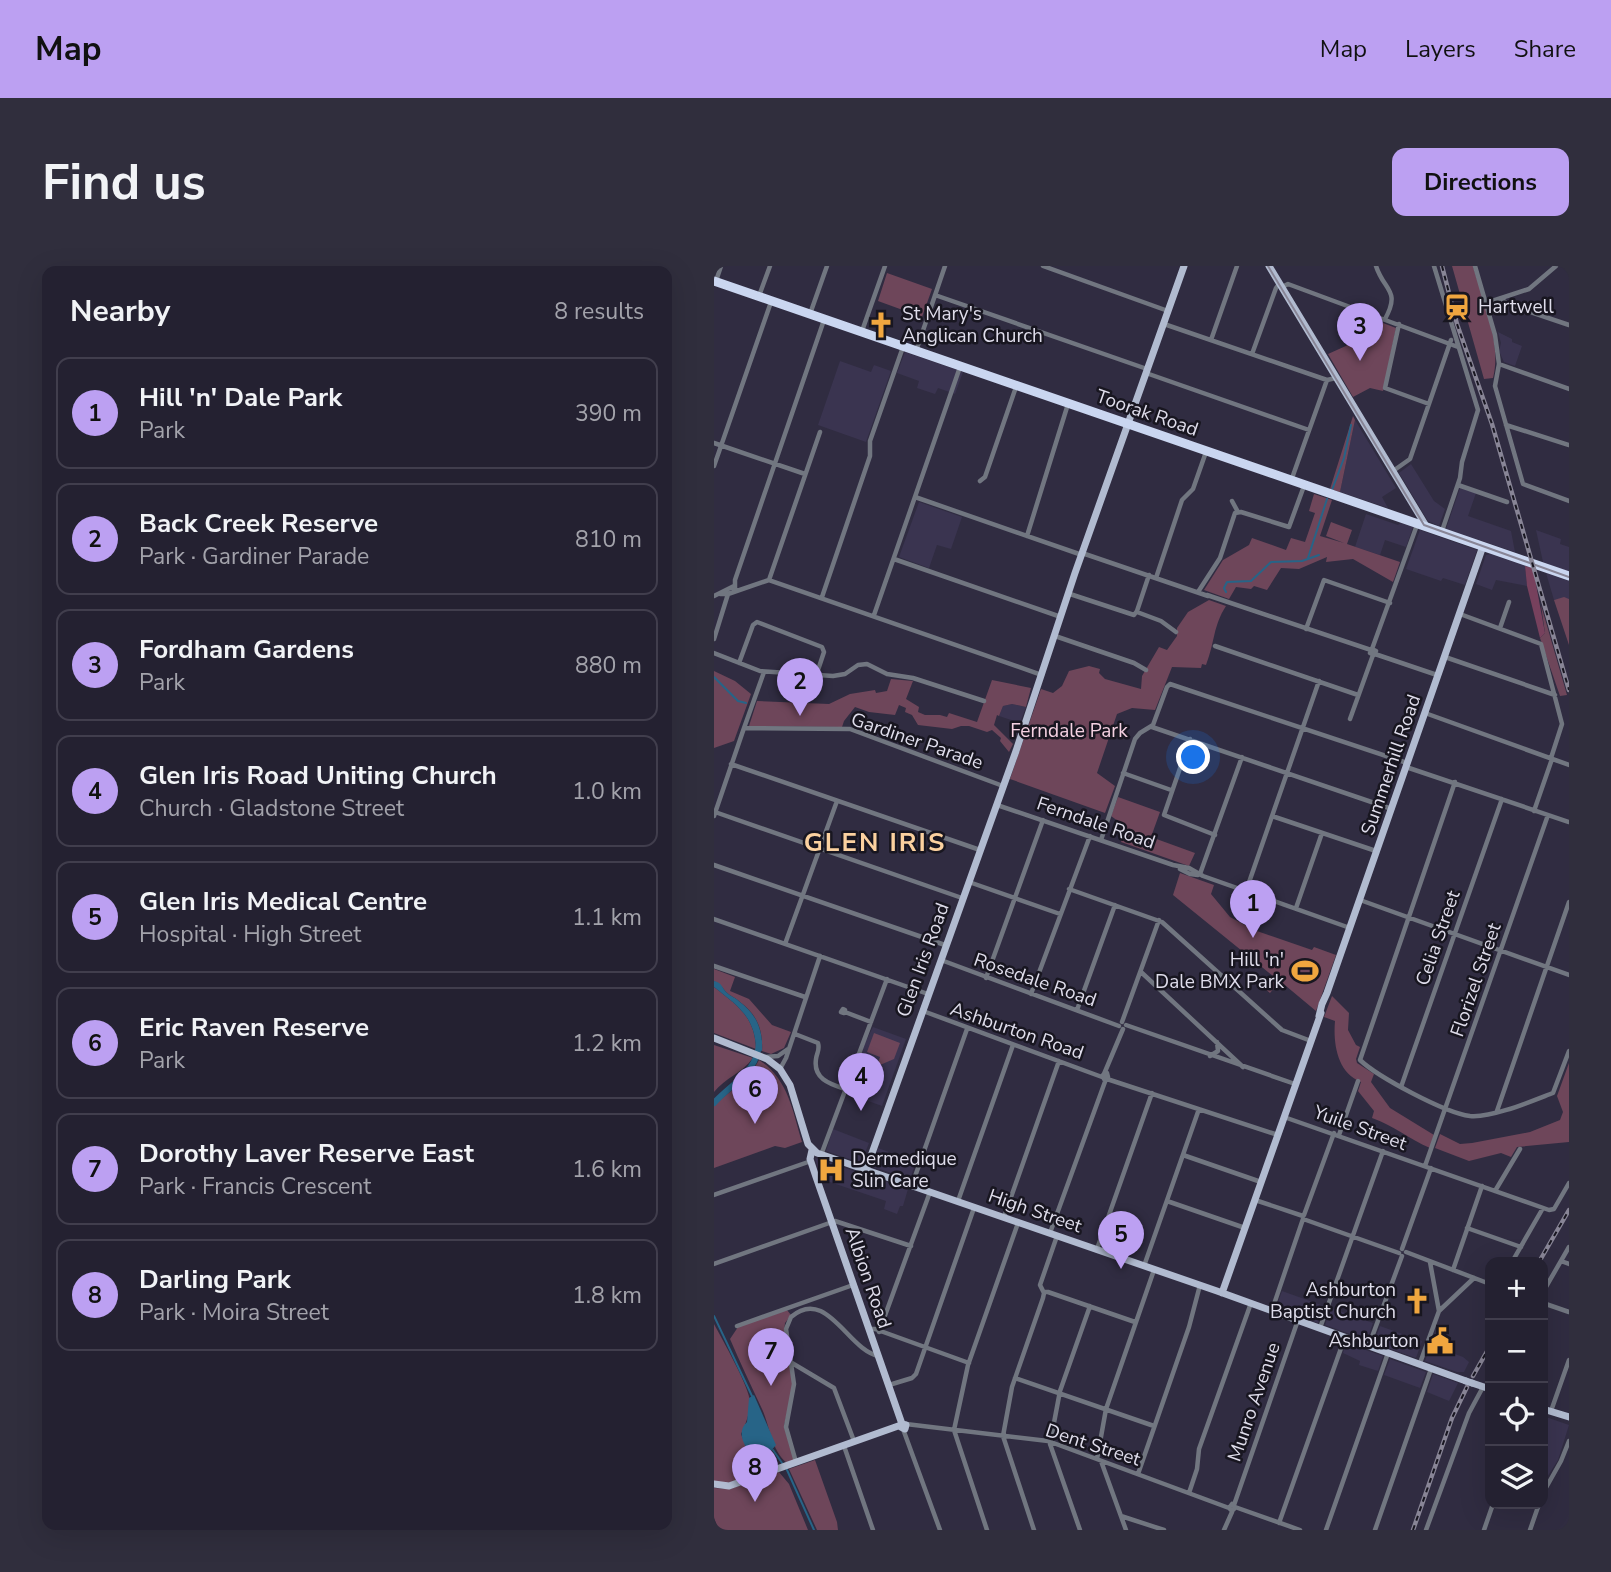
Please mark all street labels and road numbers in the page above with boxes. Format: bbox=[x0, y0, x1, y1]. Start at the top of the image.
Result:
street label: Toorak Road bbox=[1092, 383, 1202, 443]
street label: Summerhill Road bbox=[1355, 691, 1427, 839]
street label: Gardiner Parade bbox=[847, 706, 987, 776]
street label: Ferndale Road bbox=[1033, 791, 1159, 855]
street label: Celia Street bbox=[1410, 887, 1467, 989]
street label: Glen Iris Road bbox=[890, 899, 956, 1021]
street label: Florizel Street bbox=[1444, 919, 1508, 1040]
street label: Rosedale Road bbox=[970, 947, 1100, 1013]
street label: Ashburton Road bbox=[947, 996, 1087, 1066]
street label: Yuile Street bbox=[1309, 1099, 1411, 1157]
street label: High Street bbox=[985, 1183, 1086, 1239]
street label: Albion Road bbox=[839, 1224, 897, 1332]
street label: Munro Avenue bbox=[1221, 1339, 1287, 1465]
street label: Dent Street bbox=[1042, 1417, 1144, 1473]

